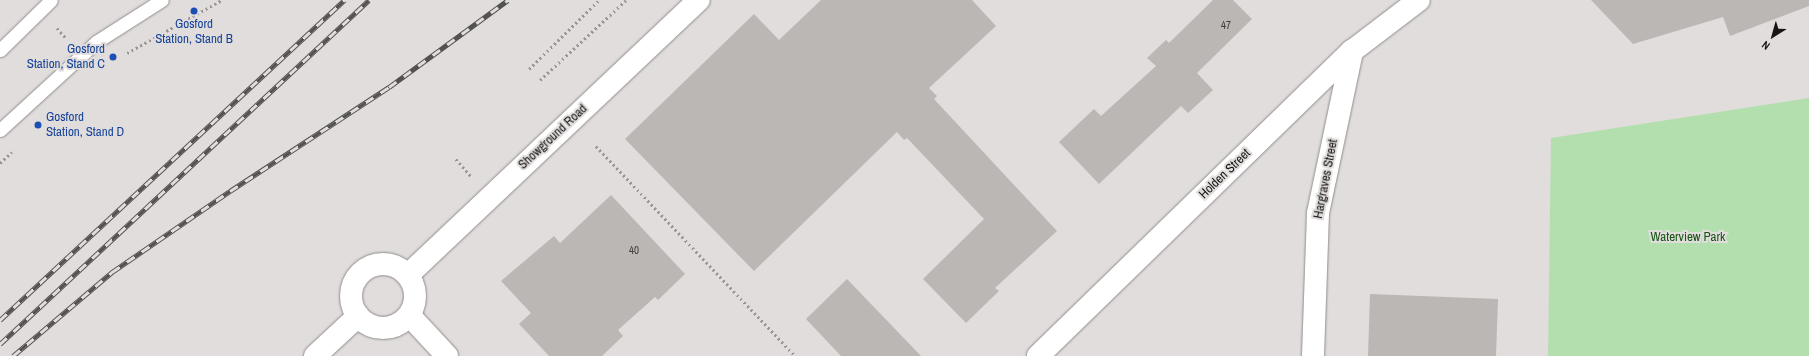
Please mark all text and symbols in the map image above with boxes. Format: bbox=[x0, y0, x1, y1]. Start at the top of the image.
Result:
marker: Gosford Station, Stand B bbox=[189, 6, 199, 16]
north arrow bbox=[1753, 16, 1793, 56]
place label: Gosford Station, Stand B bbox=[155, 17, 233, 48]
house number: 47 bbox=[1221, 18, 1231, 32]
text: N bbox=[1759, 38, 1773, 53]
place label: Gosford Station, Stand C bbox=[27, 42, 105, 73]
marker: Gosford Station, Stand C bbox=[108, 52, 118, 62]
street label: Showground Road bbox=[515, 101, 591, 173]
place label: Gosford Station, Stand D bbox=[46, 110, 124, 141]
marker: Gosford Station, Stand D bbox=[33, 120, 43, 130]
street label: Hargraves Street bbox=[1311, 138, 1341, 220]
street label: Holden Street bbox=[1196, 146, 1254, 202]
park label: Waterview Park bbox=[1651, 229, 1725, 245]
house number: 40 bbox=[629, 243, 639, 257]

